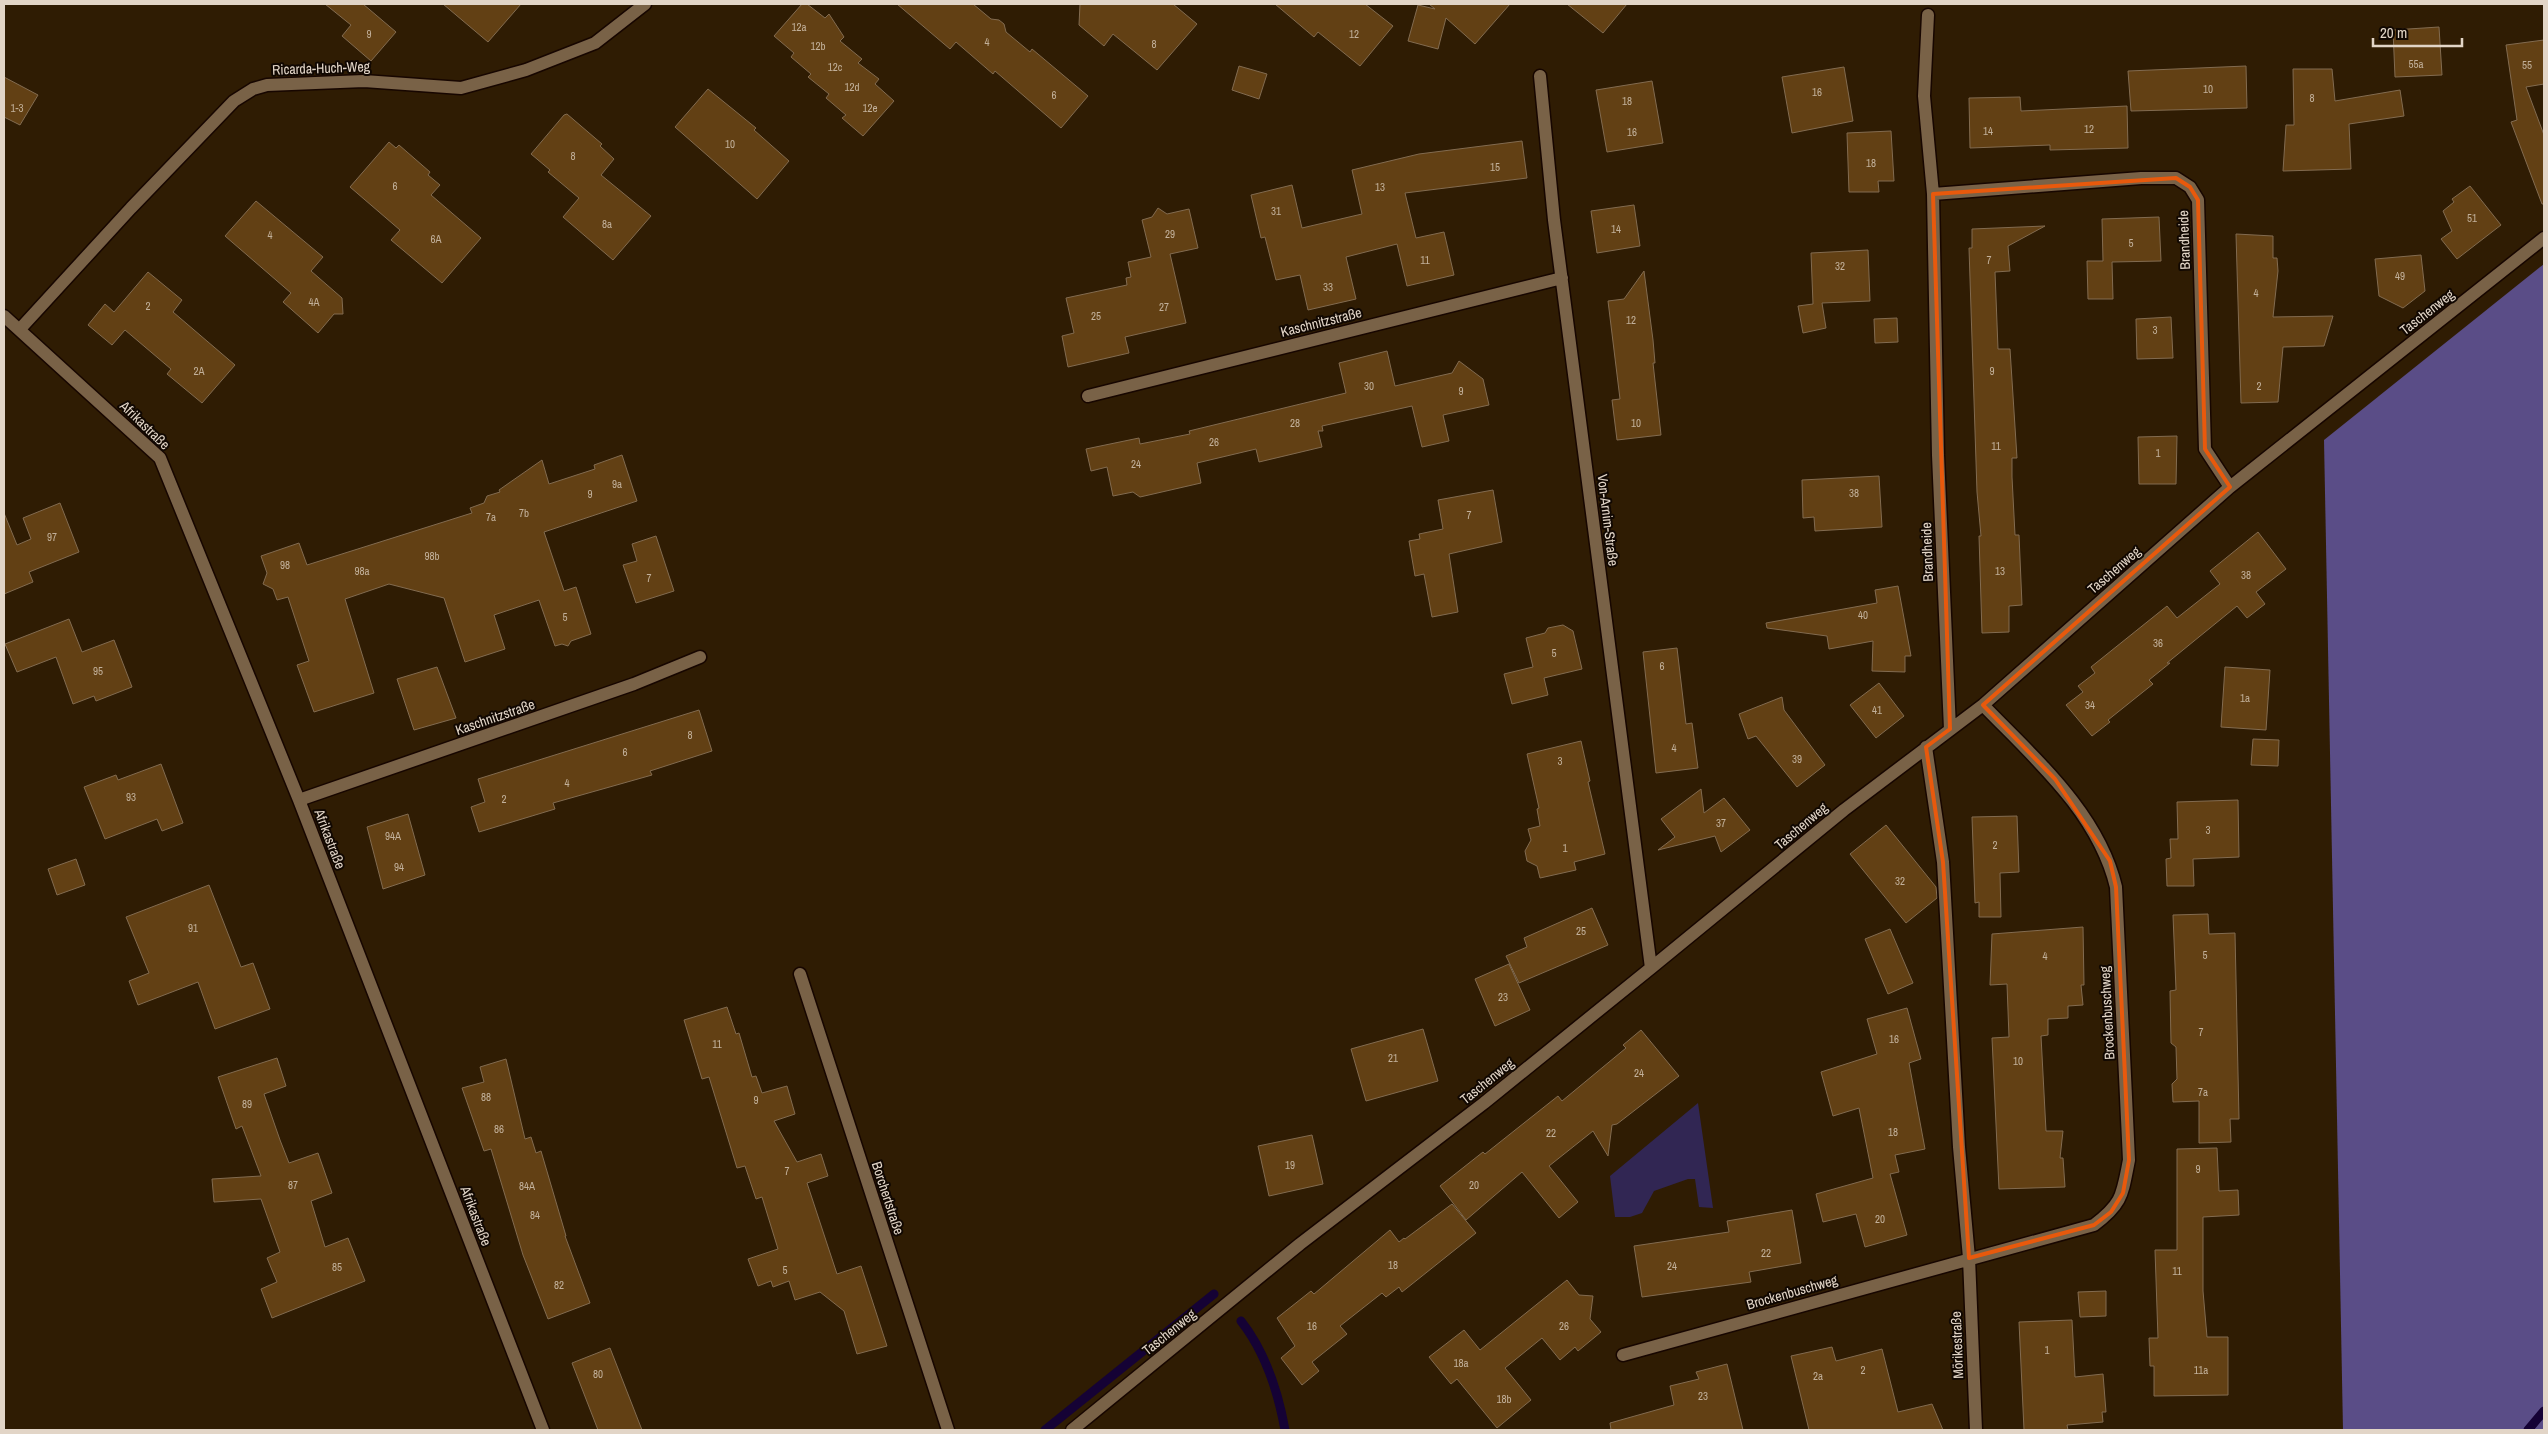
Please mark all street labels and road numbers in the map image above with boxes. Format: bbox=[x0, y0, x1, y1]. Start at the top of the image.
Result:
street label: Ricarda-Huch-Weg bbox=[272, 57, 371, 79]
street label: Brandheide bbox=[2174, 210, 2194, 270]
street label: Taschenweg bbox=[2396, 285, 2458, 339]
street label: Kaschnitzstraße bbox=[1279, 303, 1363, 341]
street label: Afrikastraße bbox=[116, 396, 174, 453]
street label: Von-Arnim-Straße bbox=[1593, 473, 1623, 567]
street label: Brandheide bbox=[1917, 522, 1937, 582]
street label: Taschenweg bbox=[2084, 542, 2145, 598]
street label: Kaschnitzstraße bbox=[453, 695, 537, 739]
street label: Taschenweg bbox=[1771, 798, 1832, 853]
street label: Afrikastraße bbox=[310, 806, 350, 871]
street label: Brockenbuschweg bbox=[2096, 965, 2118, 1060]
street label: Taschenweg bbox=[1456, 1053, 1518, 1108]
street label: Borchertstraße bbox=[868, 1159, 908, 1237]
street label: Afrikastraße bbox=[456, 1183, 496, 1248]
street label: Brockenbuschweg bbox=[1744, 1270, 1840, 1314]
street label: Taschenweg bbox=[1138, 1304, 1200, 1359]
street label: Mörikestraße bbox=[1947, 1311, 1967, 1379]

